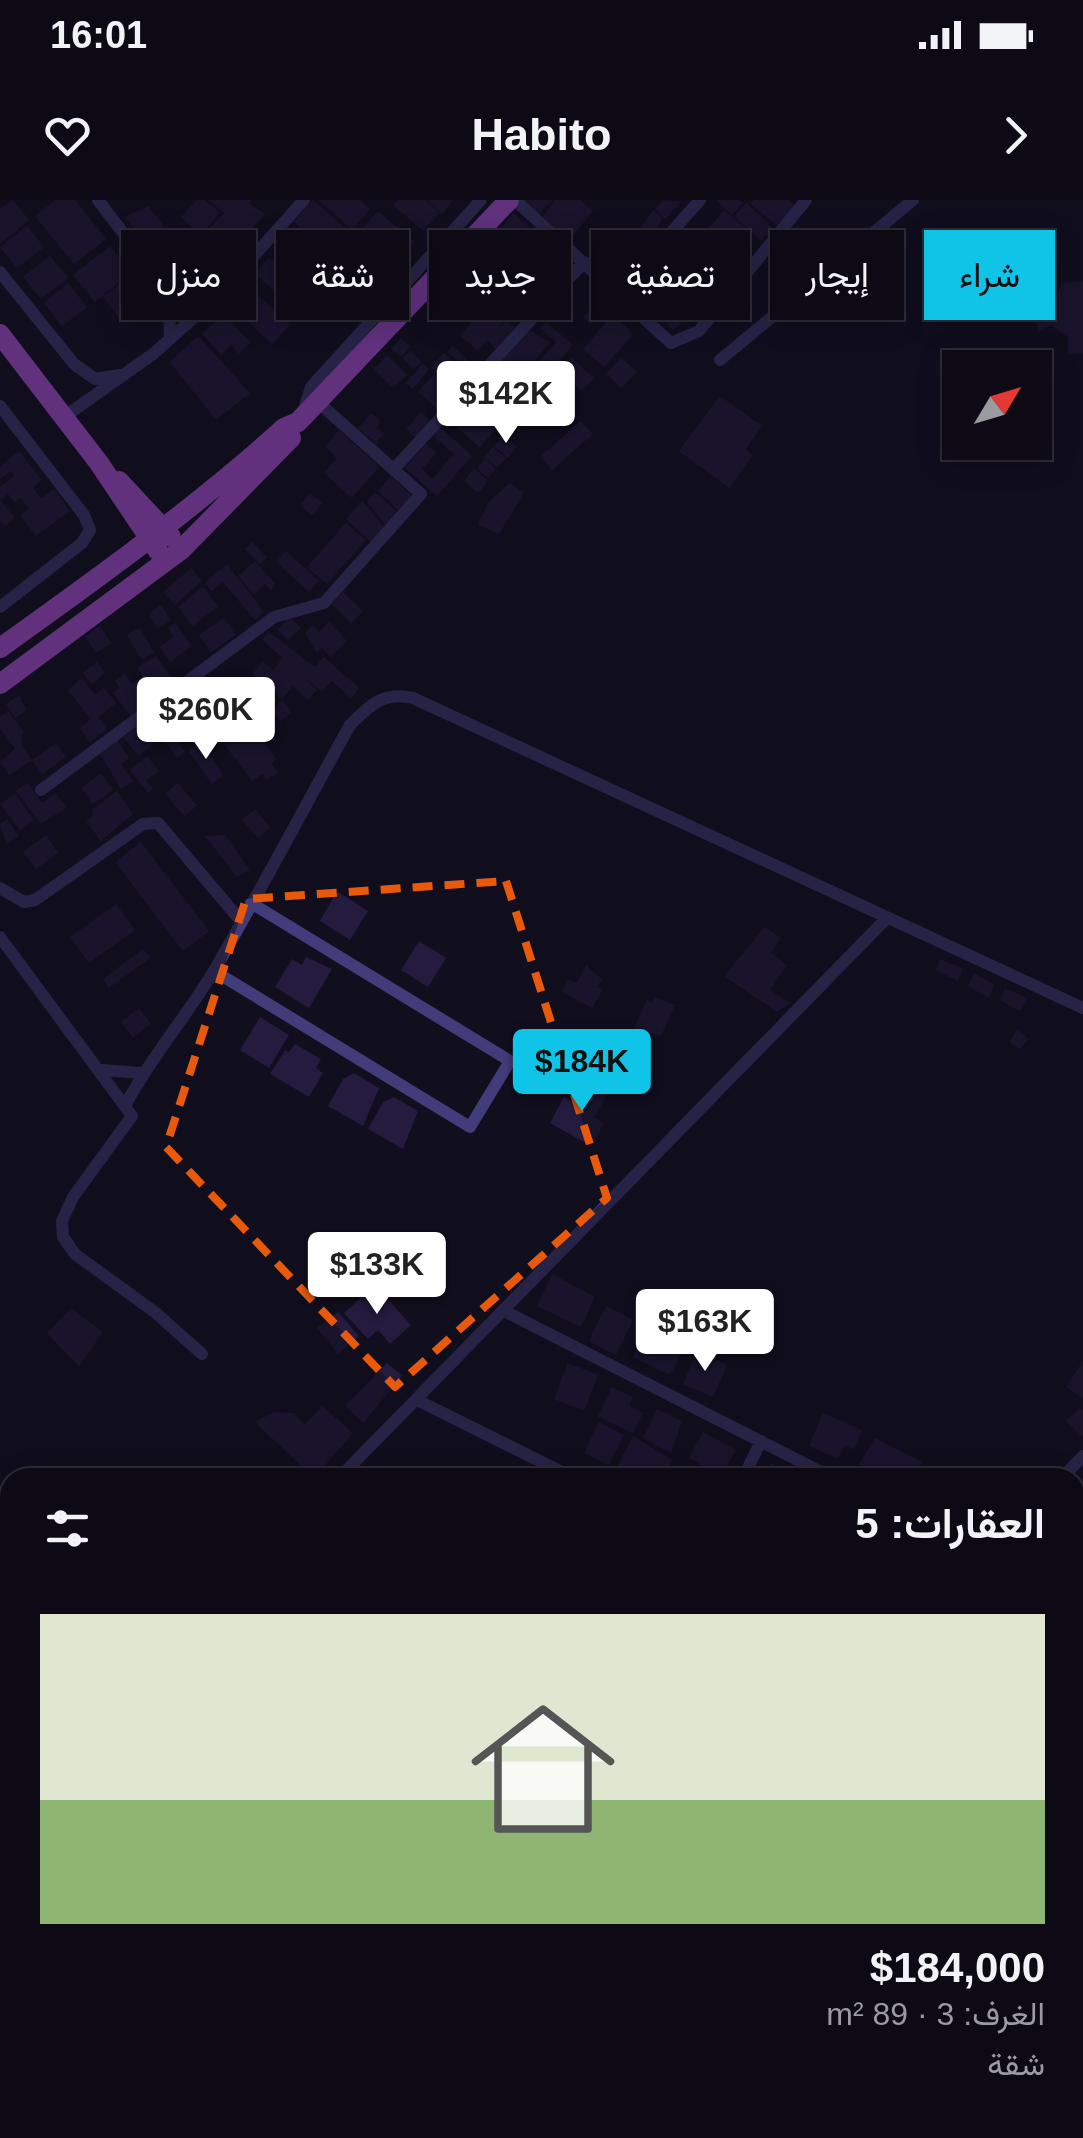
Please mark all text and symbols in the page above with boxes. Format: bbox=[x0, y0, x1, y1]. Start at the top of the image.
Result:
text: 16:01 bbox=[50, 14, 147, 56]
icon: heart bbox=[40, 108, 95, 163]
icon: forward bbox=[988, 108, 1043, 163]
text: Habito bbox=[472, 109, 612, 160]
chip: منزل bbox=[121, 230, 256, 320]
chip: شقة bbox=[276, 230, 409, 320]
chip: جديد bbox=[429, 230, 571, 320]
chip: تصفية bbox=[591, 230, 750, 320]
chip: إيجار bbox=[770, 230, 904, 320]
chip: شراء bbox=[924, 230, 1055, 320]
north arrow bbox=[942, 350, 1052, 460]
map controls bbox=[942, 350, 1052, 460]
pin: $142K bbox=[436, 361, 576, 446]
text: $142K bbox=[459, 375, 553, 411]
pin: $260K bbox=[136, 677, 276, 762]
text: $260K bbox=[159, 691, 253, 727]
pin: $184K bbox=[512, 1029, 652, 1114]
text: $184K bbox=[535, 1043, 629, 1079]
pin: $133K bbox=[307, 1232, 447, 1317]
text: $133K bbox=[330, 1246, 424, 1282]
pin: $163K bbox=[635, 1289, 775, 1374]
text: $163K bbox=[658, 1303, 752, 1339]
text: العقارات: 5 bbox=[855, 1500, 1045, 1547]
icon: filters bbox=[40, 1501, 95, 1556]
icon: home bbox=[453, 1679, 633, 1859]
text: $184,000 bbox=[870, 1944, 1045, 1991]
text: الغرف: 3 · 89 m² bbox=[826, 1996, 1045, 2032]
text: شقة bbox=[987, 2046, 1045, 2082]

